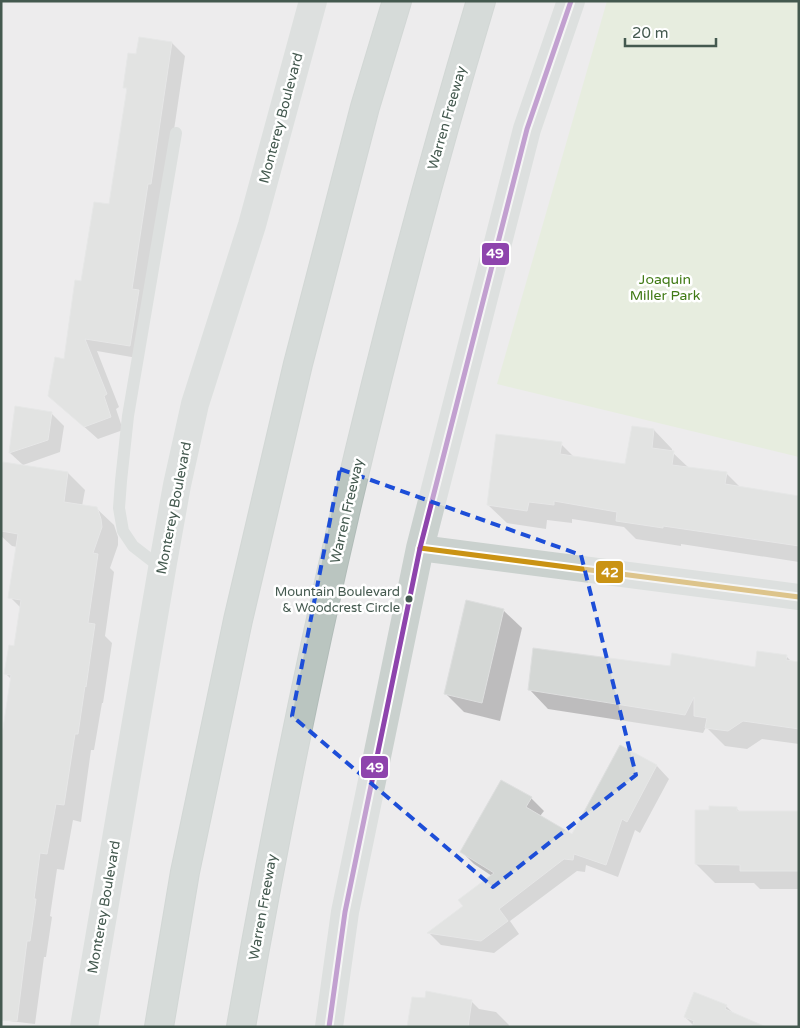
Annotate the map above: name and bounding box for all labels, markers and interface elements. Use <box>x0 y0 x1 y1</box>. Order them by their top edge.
scale bar <box>625 15 716 47</box>
text: 20 m <box>632 24 669 42</box>
street label: Monterey Boulevard <box>255 51 307 185</box>
street label: Warren Freeway <box>424 64 470 172</box>
line badge: 49 <box>481 242 510 266</box>
text: 49 <box>486 245 504 262</box>
park label: Joaquin Miller Park <box>630 271 701 304</box>
street label: Monterey Boulevard <box>153 440 195 576</box>
street label: Warren Freeway <box>327 456 367 565</box>
line badge: 42 <box>595 560 624 584</box>
text: 42 <box>601 564 619 581</box>
place label: Mountain Boulevard & Woodcrest Circle <box>275 584 400 616</box>
marker: Mountain Boulevard & Woodcrest Circle <box>404 594 414 604</box>
line badge: 49 <box>360 755 389 779</box>
text: 49 <box>366 759 384 776</box>
street label: Monterey Boulevard <box>84 839 124 975</box>
street label: Warren Freeway <box>245 852 281 961</box>

